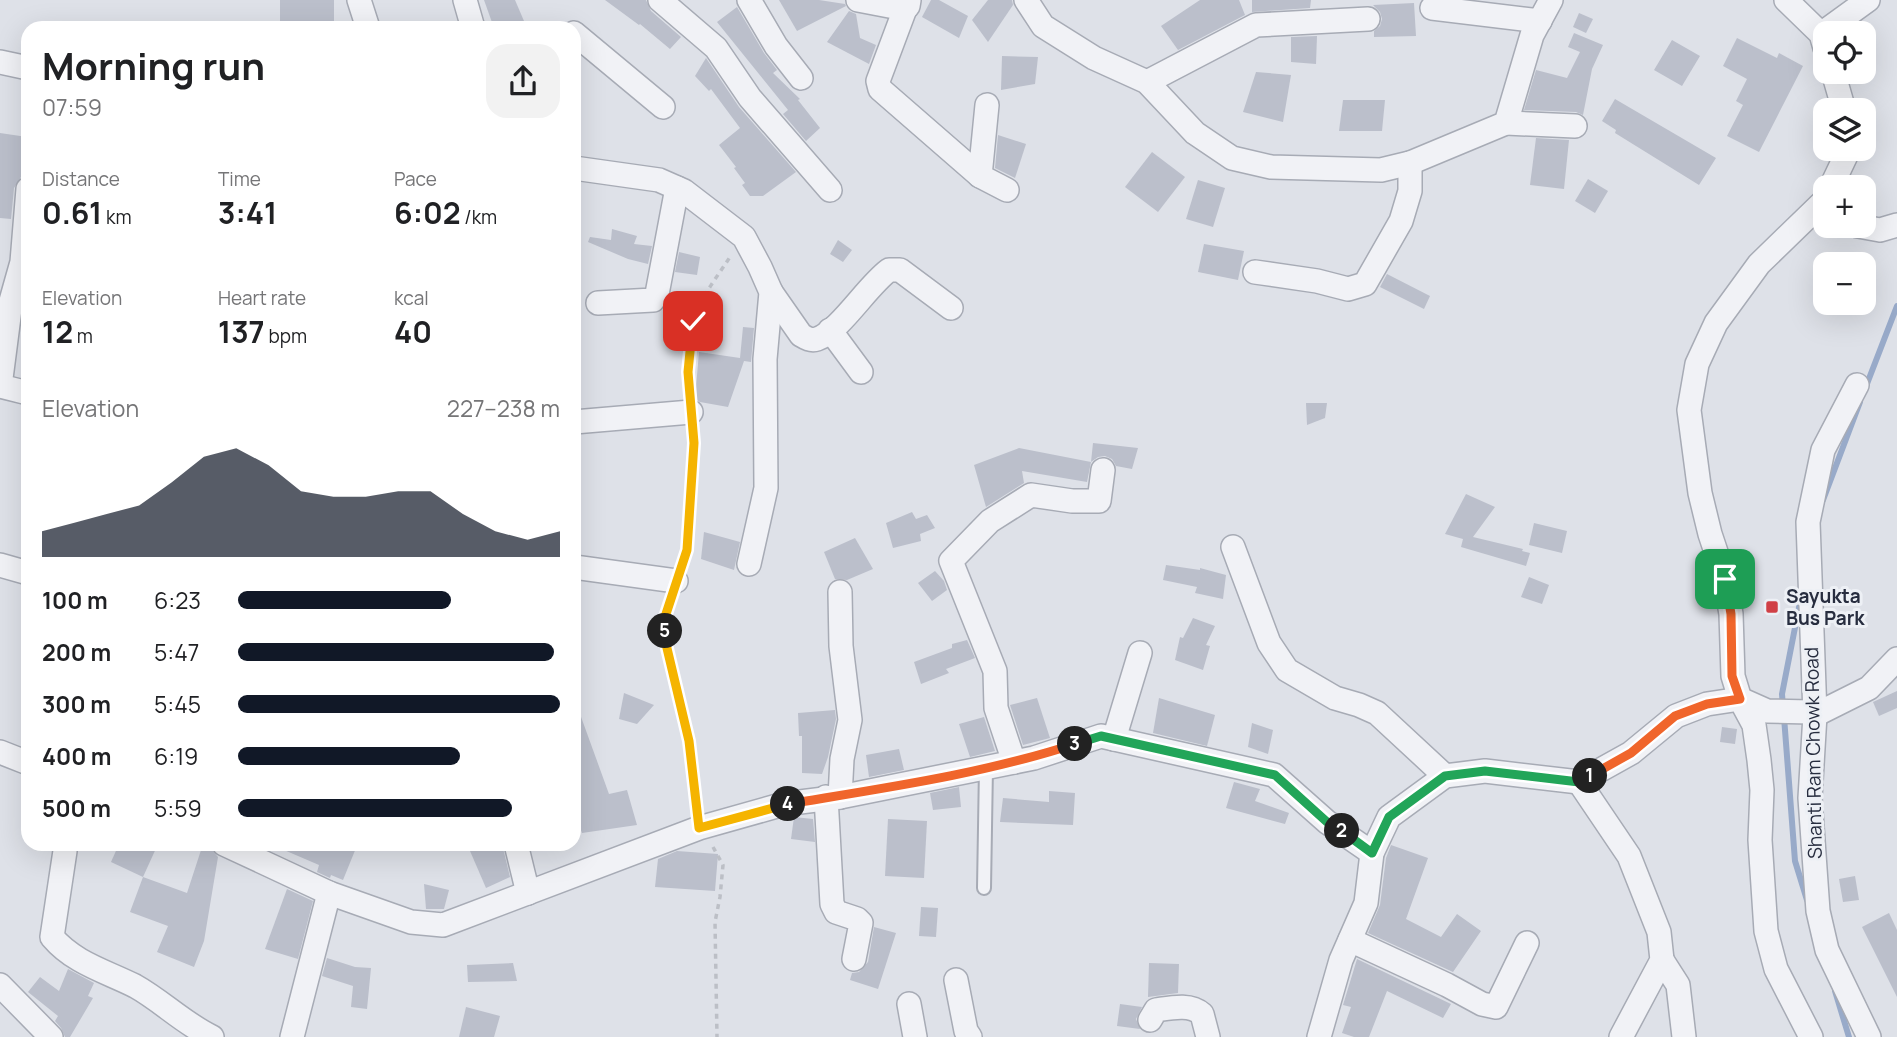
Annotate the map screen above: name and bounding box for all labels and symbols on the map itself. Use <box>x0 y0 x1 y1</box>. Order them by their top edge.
pin <box>663 291 723 351</box>
pin <box>1695 549 1755 609</box>
place label: Sayukta Bus Park <box>1786 583 1865 631</box>
marker: Sayukta Bus Park <box>1764 599 1780 615</box>
pin: 5 <box>648 614 682 648</box>
street label: Shanti Ram Chowk Road <box>1798 647 1828 859</box>
pin: 3 <box>1058 726 1092 762</box>
pin: 1 <box>1572 758 1608 794</box>
pin: 4 <box>770 786 806 822</box>
pin: 2 <box>1324 814 1360 848</box>

